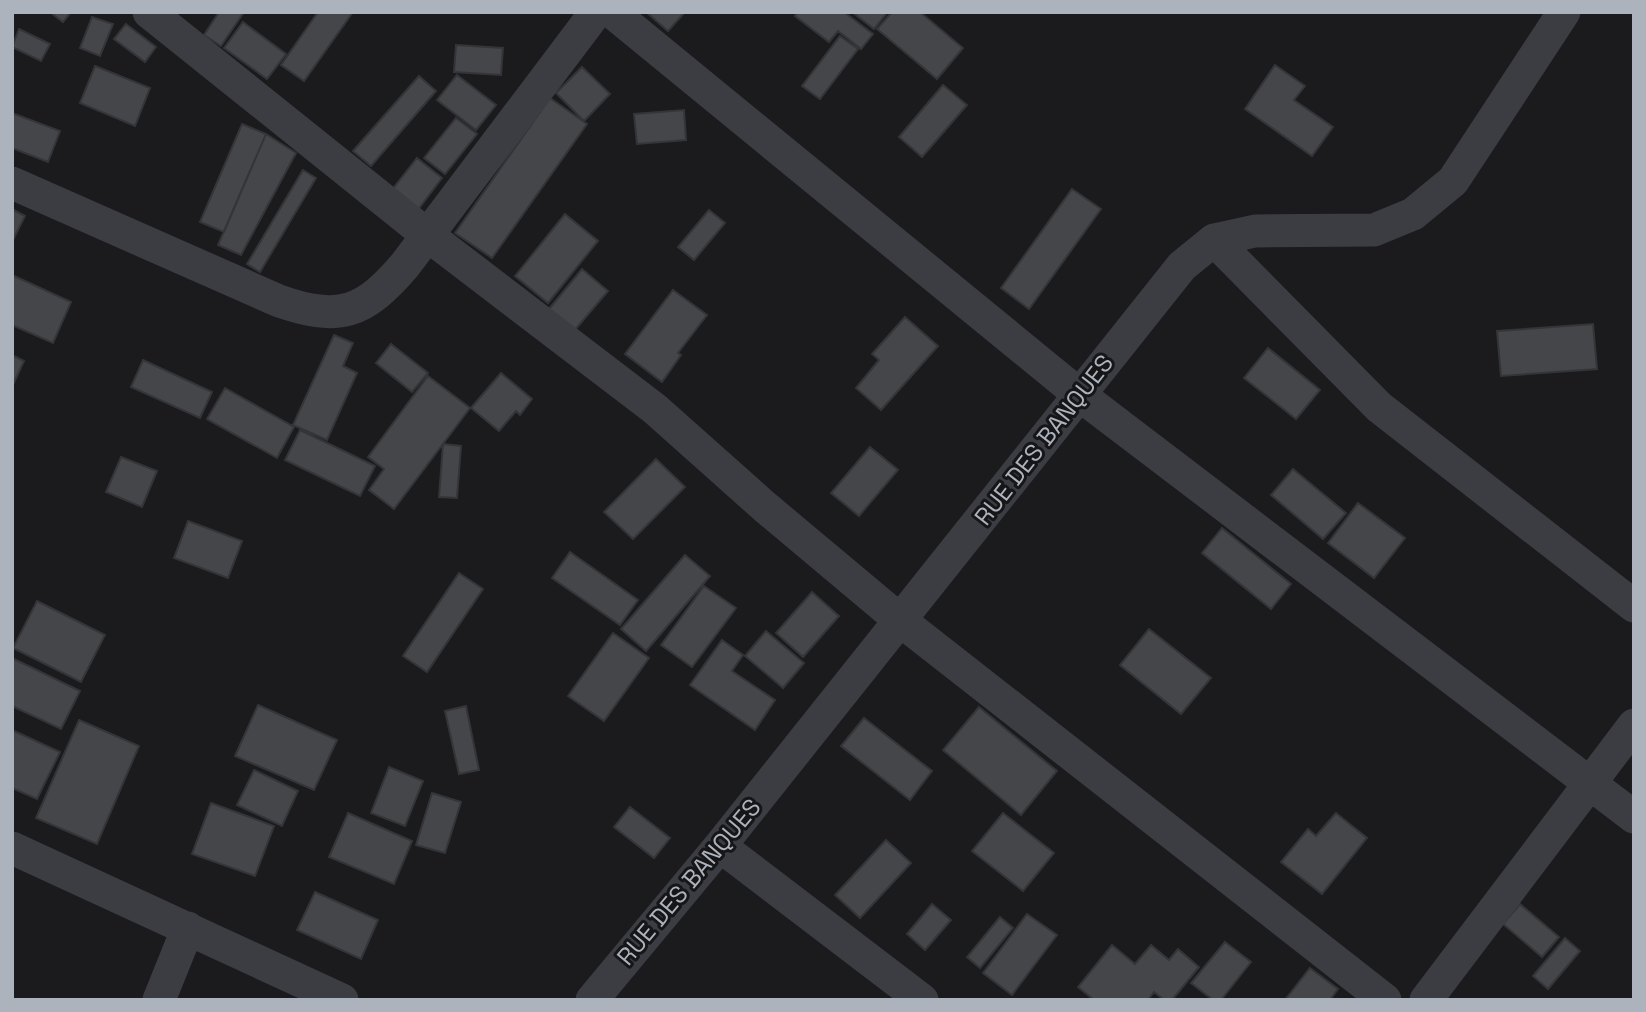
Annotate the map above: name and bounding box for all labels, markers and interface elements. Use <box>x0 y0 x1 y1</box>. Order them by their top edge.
street label: RUE DES BANQUES <box>967 348 1120 531</box>
street label: RUE DES BANQUES <box>610 792 767 971</box>

